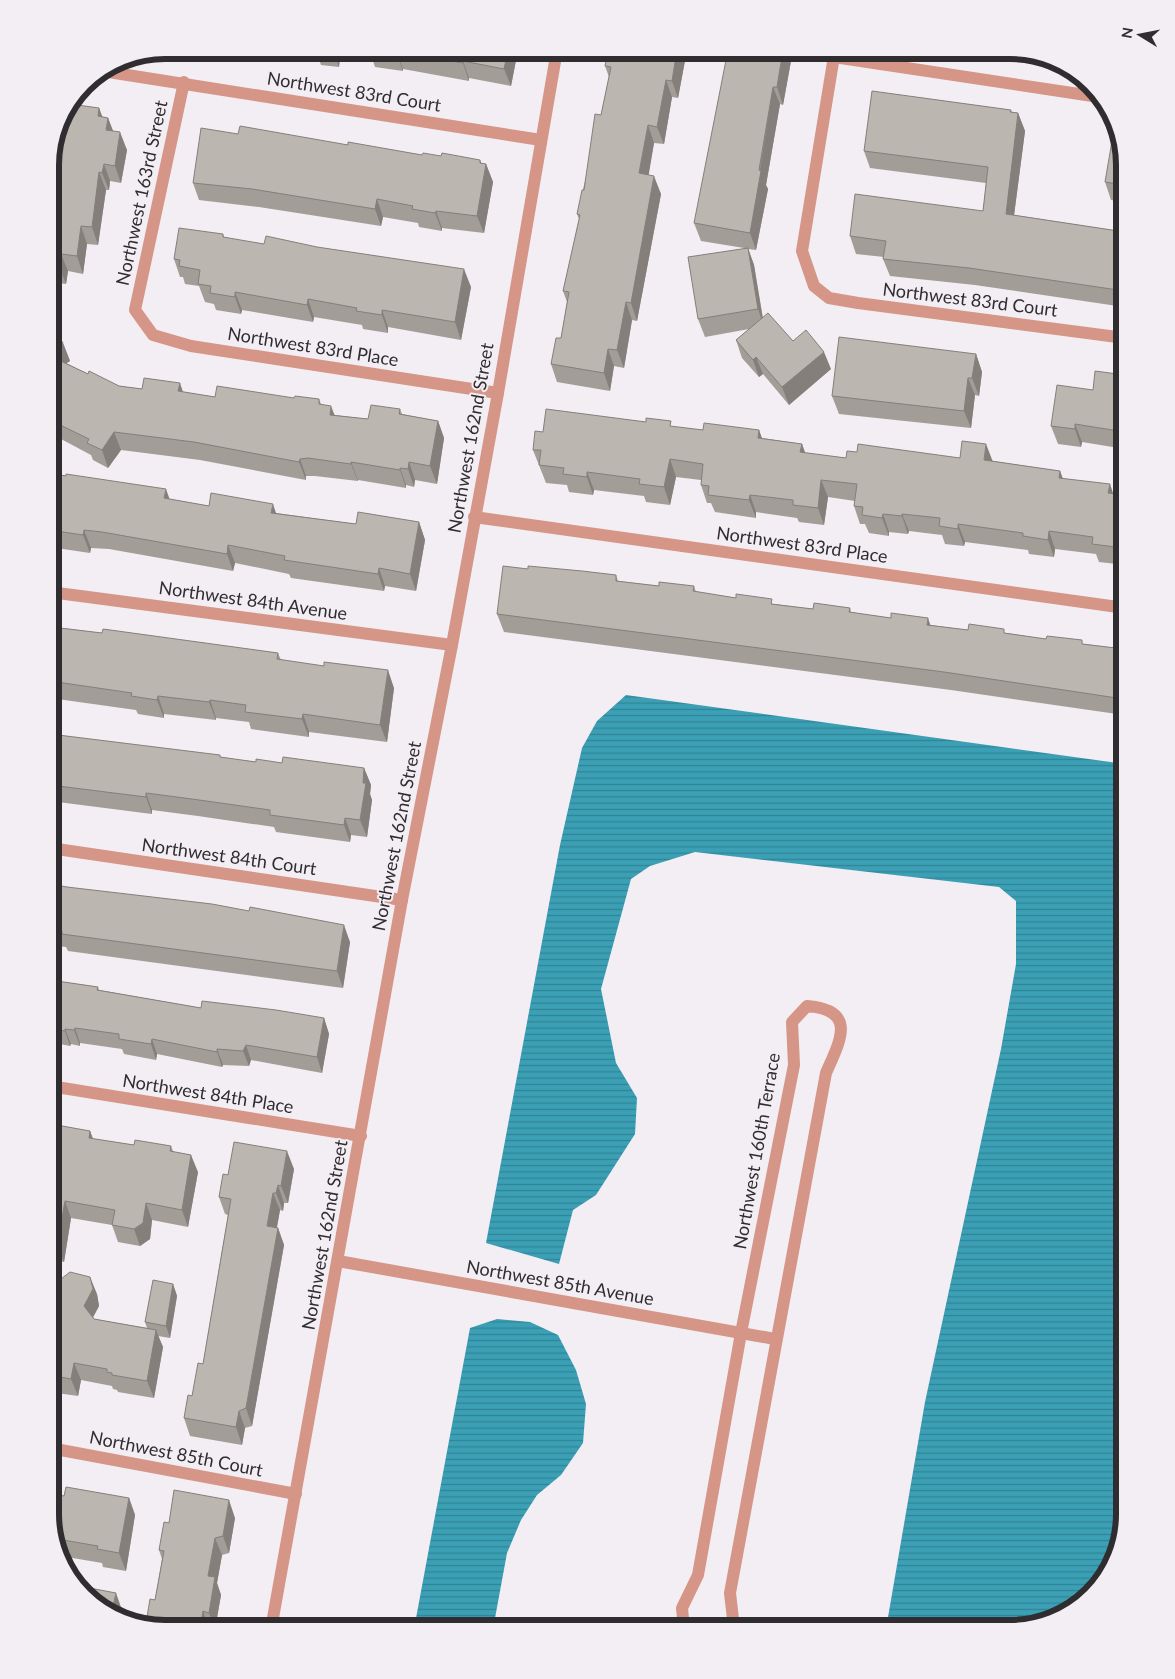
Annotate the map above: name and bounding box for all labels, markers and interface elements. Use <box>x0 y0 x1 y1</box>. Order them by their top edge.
north arrow <box>1115 10 1165 60</box>
text: N <box>1117 26 1136 39</box>
street label: Northwest 83rd Court <box>266 66 443 116</box>
street label: Northwest 163rd Street <box>111 98 172 287</box>
street label: Northwest 83rd Court <box>881 277 1059 321</box>
street label: Northwest 83rd Place <box>226 322 400 370</box>
street label: Northwest 162nd Street <box>442 341 498 535</box>
street label: Northwest 83rd Place <box>715 521 889 567</box>
street label: Northwest 84th Avenue <box>158 576 349 624</box>
street label: Northwest 162nd Street <box>367 739 425 932</box>
street label: Northwest 84th Court <box>140 833 318 879</box>
street label: Northwest 160th Terrace <box>728 1051 784 1251</box>
street label: Northwest 84th Place <box>121 1069 295 1117</box>
street label: Northwest 162nd Street <box>296 1138 352 1332</box>
street label: Northwest 85th Avenue <box>465 1255 656 1309</box>
street label: Northwest 85th Court <box>88 1425 265 1481</box>

